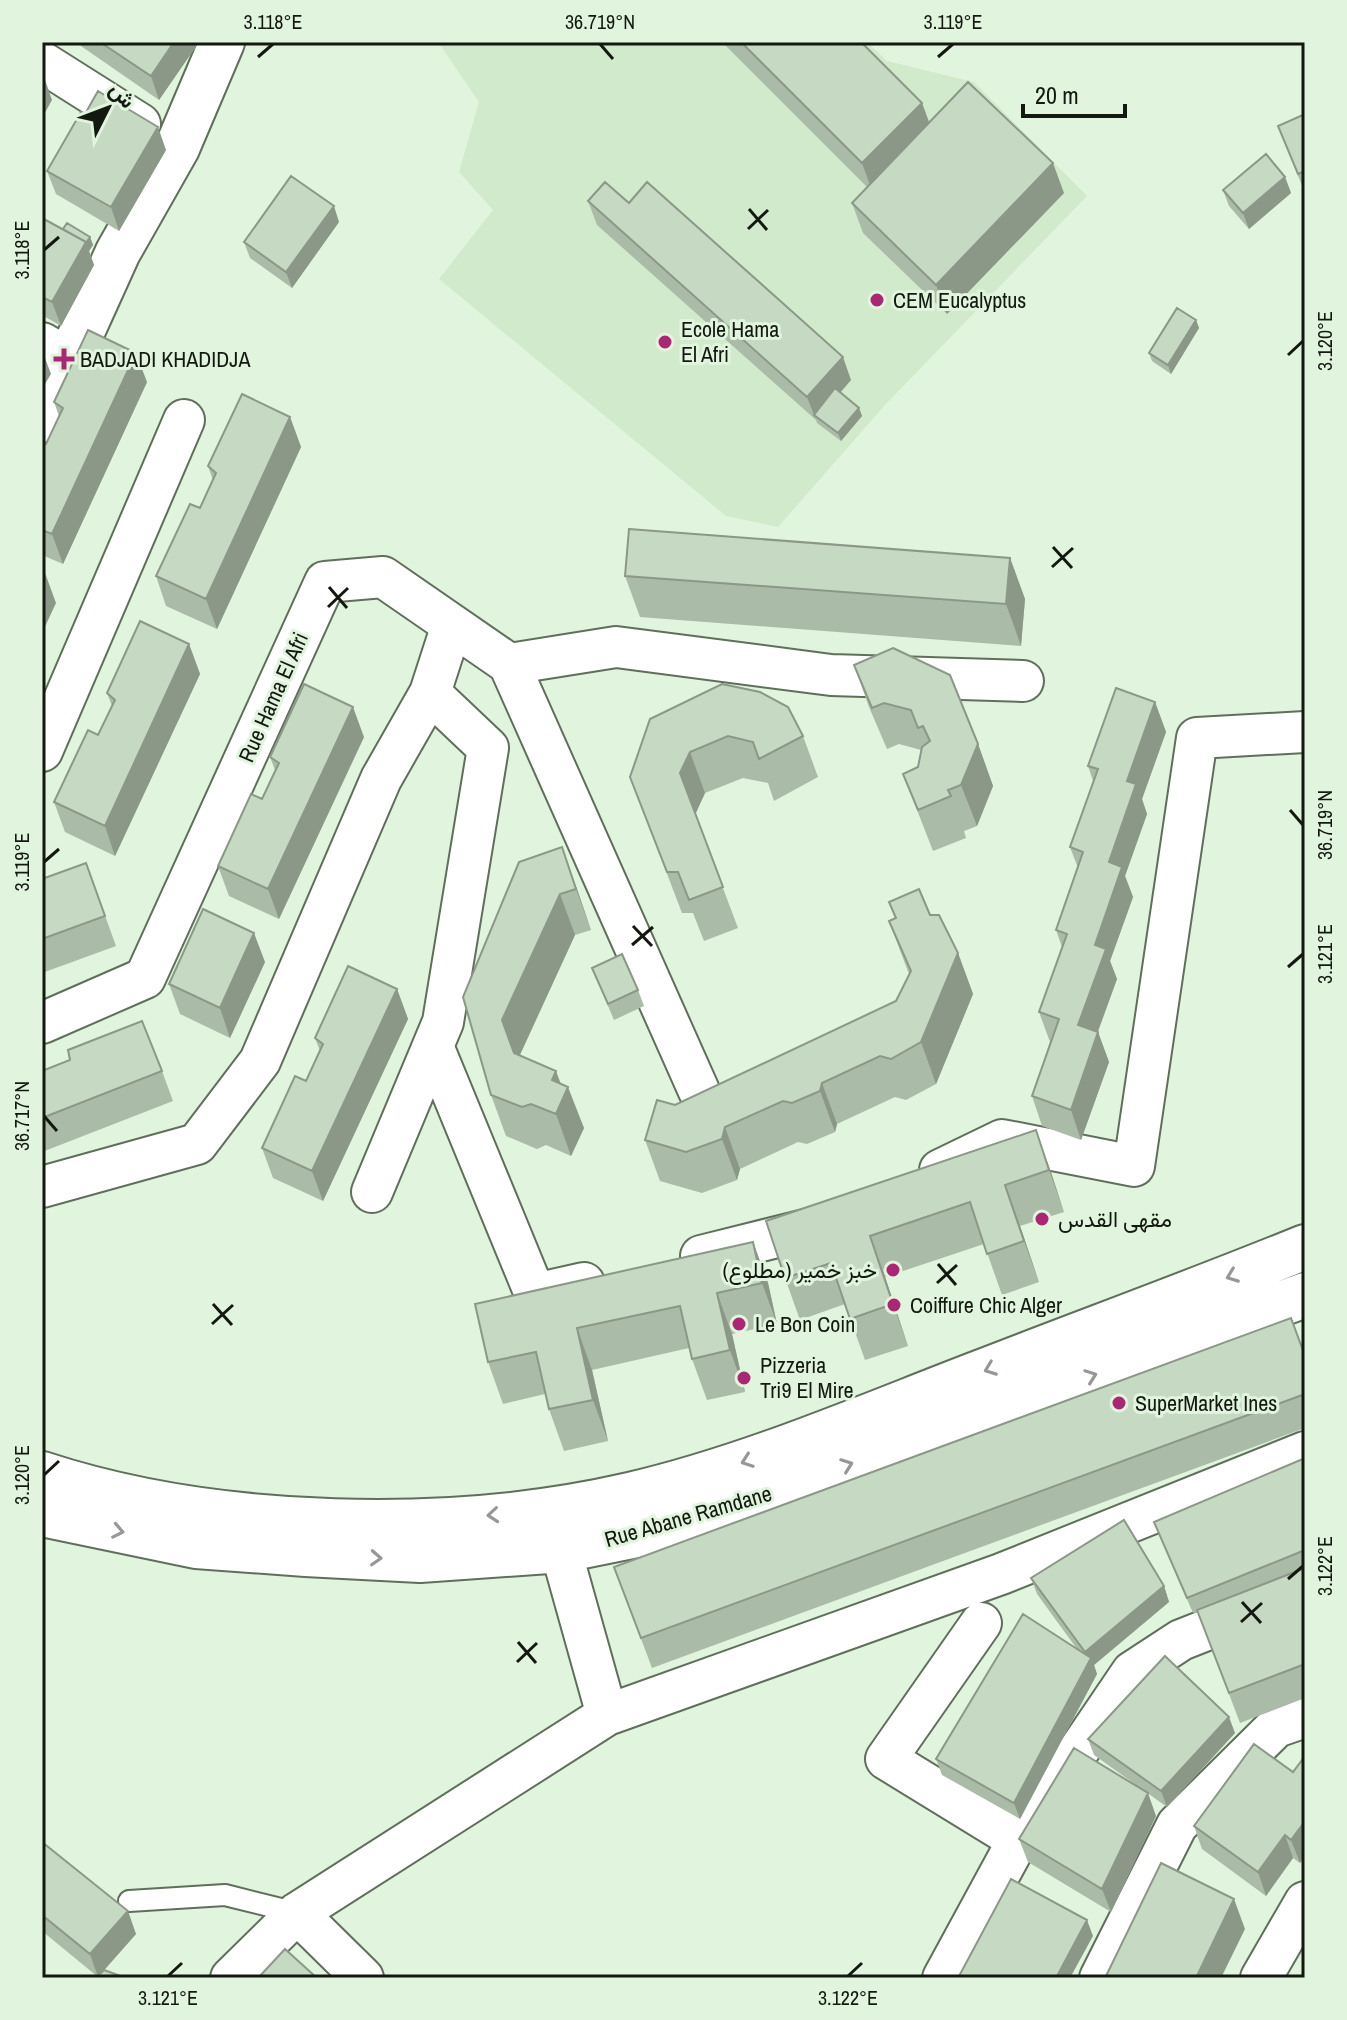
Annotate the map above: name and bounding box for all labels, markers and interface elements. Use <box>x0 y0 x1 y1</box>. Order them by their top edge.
text: 3.118°E <box>244 8 302 35</box>
text: 36.719°N <box>565 8 635 35</box>
text: 3.119°E <box>924 8 982 35</box>
north arrow <box>68 68 148 148</box>
scale bar <box>1023 68 1125 118</box>
text: ش <box>103 75 143 114</box>
text: 20 m <box>1035 79 1079 111</box>
text: 3.118°E <box>8 221 35 279</box>
place label: CEM Eucalyptus <box>893 285 1026 315</box>
marker: CEM Eucalyptus <box>868 291 886 309</box>
text: 3.120°E <box>1311 311 1338 371</box>
place label: Ecole Hama El Afri <box>681 314 779 369</box>
marker: Ecole Hama El Afri <box>656 333 674 351</box>
place label: BADJADI KHADIDJA <box>80 344 251 374</box>
marker: BADJADI KHADIDJA <box>55 350 73 368</box>
street label: Rue Hama El Afri <box>231 627 315 767</box>
text: 36.719°N <box>1311 790 1338 860</box>
text: 3.119°E <box>8 833 35 891</box>
text: 3.121°E <box>1311 924 1338 984</box>
text: 36.717°N <box>8 1081 35 1151</box>
place label: مقهى القدس <box>1058 1204 1172 1234</box>
marker: مقهى القدس <box>1033 1210 1051 1228</box>
place label: خبز خمير (مطلوع) <box>723 1255 877 1285</box>
marker: خبز خمير (مطلوع) <box>884 1261 902 1279</box>
one-way arrow <box>1226 1266 1240 1283</box>
place label: Coiffure Chic Alger <box>910 1290 1062 1320</box>
marker: Coiffure Chic Alger <box>885 1296 903 1314</box>
place label: Le Bon Coin <box>755 1309 855 1339</box>
marker: Le Bon Coin <box>730 1315 748 1333</box>
place label: Pizzeria Tri9 El Mire <box>760 1350 854 1405</box>
one-way arrow <box>984 1359 998 1376</box>
marker: Pizzeria Tri9 El Mire <box>735 1369 753 1387</box>
one-way arrow <box>1083 1369 1097 1386</box>
place label: SuperMarket Ines <box>1135 1388 1277 1418</box>
marker: SuperMarket Ines <box>1110 1394 1128 1412</box>
text: 3.120°E <box>8 1445 35 1505</box>
one-way arrow <box>741 1452 755 1468</box>
one-way arrow <box>839 1459 853 1475</box>
street label: Rue Abane Ramdane <box>601 1478 775 1554</box>
one-way arrow <box>486 1507 499 1524</box>
one-way arrow <box>111 1522 125 1539</box>
text: 3.122°E <box>1311 1536 1338 1596</box>
one-way arrow <box>370 1549 383 1566</box>
text: 3.121°E <box>138 1984 198 2011</box>
text: 3.122°E <box>818 1984 878 2011</box>

